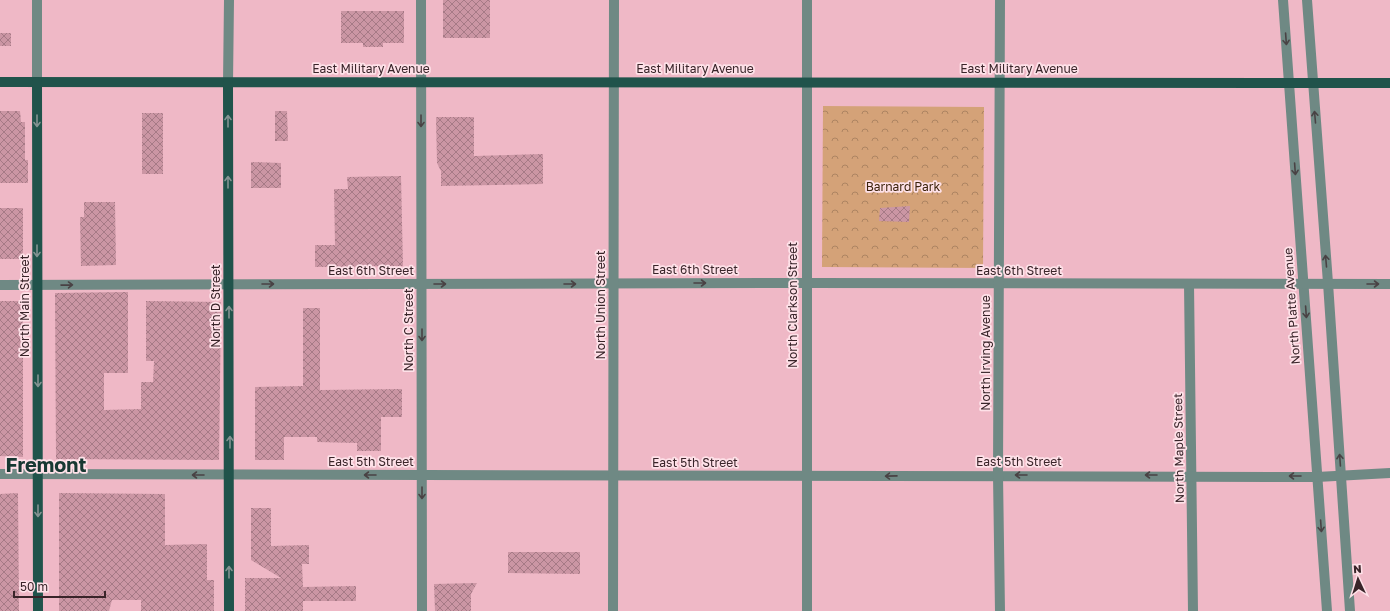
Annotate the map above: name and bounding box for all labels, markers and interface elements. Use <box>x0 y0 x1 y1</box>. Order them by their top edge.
one-way arrow <box>1282 32 1290 45</box>
street label: East Military Avenue <box>312 61 430 76</box>
street label: East Military Avenue <box>636 61 754 76</box>
street label: East Military Avenue <box>960 61 1078 76</box>
one-way arrow <box>1311 111 1319 124</box>
one-way arrow <box>33 114 41 127</box>
one-way arrow <box>417 114 425 127</box>
one-way arrow <box>224 115 232 128</box>
one-way arrow <box>1292 162 1299 175</box>
one-way arrow <box>224 176 232 189</box>
park label: Barnard Park <box>866 179 941 194</box>
street label: North Clarkson Street <box>785 242 800 368</box>
one-way arrow <box>33 244 41 257</box>
street label: North Platte Avenue <box>1280 247 1303 365</box>
street label: North Union Street <box>593 250 608 359</box>
street label: North Main Street <box>17 254 32 357</box>
one-way arrow <box>1323 255 1330 268</box>
street label: East 6th Street <box>652 262 738 277</box>
street label: East 6th Street <box>328 263 414 278</box>
street label: East 6th Street <box>976 263 1062 278</box>
street label: North D Street <box>208 264 223 348</box>
one-way arrow <box>693 279 706 287</box>
one-way arrow <box>261 280 274 288</box>
one-way arrow <box>433 280 446 288</box>
one-way arrow <box>563 280 576 288</box>
one-way arrow <box>1366 280 1379 288</box>
one-way arrow <box>60 281 73 289</box>
street label: North C Street <box>401 288 416 372</box>
street label: North Irving Avenue <box>978 295 993 411</box>
one-way arrow <box>1302 305 1309 318</box>
one-way arrow <box>225 306 233 319</box>
one-way arrow <box>418 328 426 341</box>
one-way arrow <box>34 374 42 387</box>
street label: North Maple Street <box>1170 393 1187 503</box>
one-way arrow <box>226 436 234 449</box>
district label: Fremont <box>6 452 86 476</box>
street label: East 5th Street <box>328 454 414 469</box>
street label: East 5th Street <box>976 454 1062 469</box>
one-way arrow <box>1337 454 1344 467</box>
street label: East 5th Street <box>652 455 738 470</box>
one-way arrow <box>192 471 205 479</box>
one-way arrow <box>364 471 377 479</box>
one-way arrow <box>1015 471 1028 479</box>
one-way arrow <box>1145 471 1158 479</box>
one-way arrow <box>885 472 898 480</box>
one-way arrow <box>1289 473 1302 480</box>
one-way arrow <box>418 486 426 499</box>
one-way arrow <box>34 504 42 517</box>
one-way arrow <box>1317 519 1324 532</box>
north arrow <box>1338 559 1378 599</box>
text: N <box>1353 562 1362 575</box>
one-way arrow <box>225 566 232 579</box>
scale bar <box>14 573 105 599</box>
text: 50 m <box>20 579 48 594</box>

